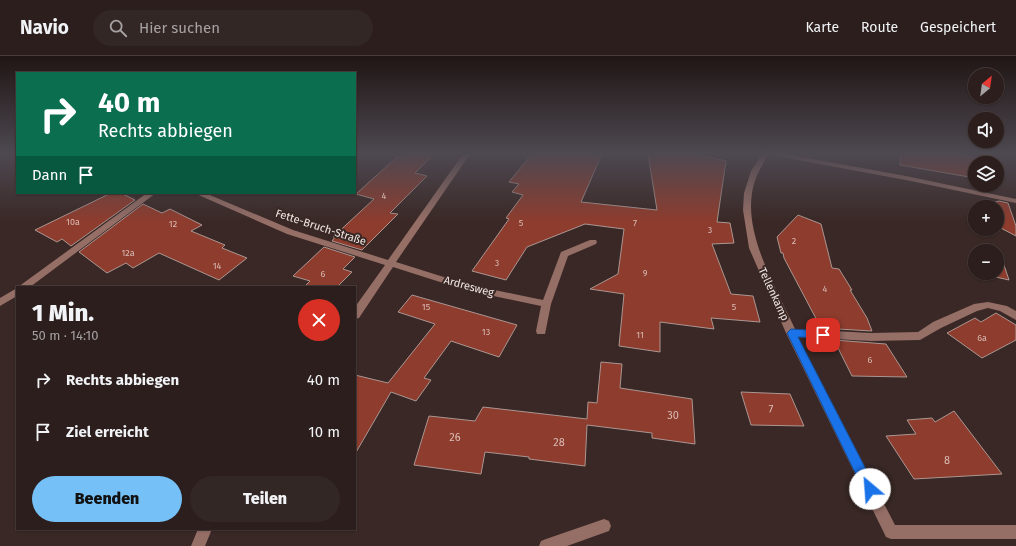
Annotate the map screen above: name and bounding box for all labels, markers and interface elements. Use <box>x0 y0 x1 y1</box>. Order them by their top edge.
search box <box>93 10 373 46</box>
text: Navio <box>20 16 69 39</box>
icon: search <box>107 17 129 39</box>
text: Hier suchen <box>139 19 220 37</box>
text: Karte <box>805 19 839 36</box>
text: Route <box>861 19 898 36</box>
text: Gespeichert <box>920 19 996 36</box>
north arrow <box>968 68 1004 104</box>
map controls <box>968 68 1004 280</box>
text: 40 m <box>98 86 161 119</box>
icon: right <box>32 88 84 140</box>
button: sound <box>968 112 1004 148</box>
text: Rechts abbiegen <box>98 120 233 142</box>
button: layers <box>968 156 1004 192</box>
icon: arrive <box>75 164 97 186</box>
text: Dann <box>32 166 67 184</box>
house number: 4 <box>382 191 387 201</box>
button: + <box>968 200 1004 236</box>
street label: Fette-Bruch-Straße <box>274 207 368 248</box>
house number: 10a <box>66 217 80 227</box>
house number: 5 <box>519 218 524 228</box>
house number: 7 <box>633 218 637 228</box>
house number: 12 <box>169 219 177 229</box>
house number: 3 <box>708 225 712 235</box>
house number: 2 <box>792 236 796 246</box>
button: − <box>968 244 1004 280</box>
house number: 12a <box>121 248 135 258</box>
house number: 3 <box>495 258 499 268</box>
house number: 14 <box>213 261 222 271</box>
street label: Tellenkamp <box>756 265 792 323</box>
house number: 9 <box>643 268 648 278</box>
house number: 6 <box>321 269 326 279</box>
street label: Ardresweg <box>442 274 496 299</box>
house number: 4 <box>823 284 828 294</box>
text: 1 Min. <box>32 299 94 327</box>
button: close <box>298 299 340 341</box>
house number: 15 <box>422 302 431 312</box>
house number: 5 <box>732 302 737 312</box>
pin <box>806 318 840 352</box>
icon: arrive <box>812 324 834 346</box>
house number: 13 <box>482 327 490 337</box>
text: 50 m · 14:10 <box>32 328 98 343</box>
house number: 11 <box>636 330 644 340</box>
house number: 6a <box>977 333 987 343</box>
house number: 6 <box>868 355 873 365</box>
icon: right <box>32 369 54 391</box>
text: Rechts abbiegen <box>66 371 179 389</box>
text: 40 m <box>307 371 340 389</box>
house number: 7 <box>769 403 774 416</box>
house number: 30 <box>667 409 679 422</box>
icon: arrive <box>32 421 54 443</box>
text: Ziel erreicht <box>66 423 149 441</box>
text: 10 m <box>308 423 340 441</box>
house number: 26 <box>449 431 461 444</box>
house number: 28 <box>553 436 565 449</box>
house number: 8 <box>944 454 950 467</box>
position arrow <box>849 468 891 510</box>
button: Beenden <box>32 476 182 522</box>
button: Teilen <box>190 476 340 522</box>

